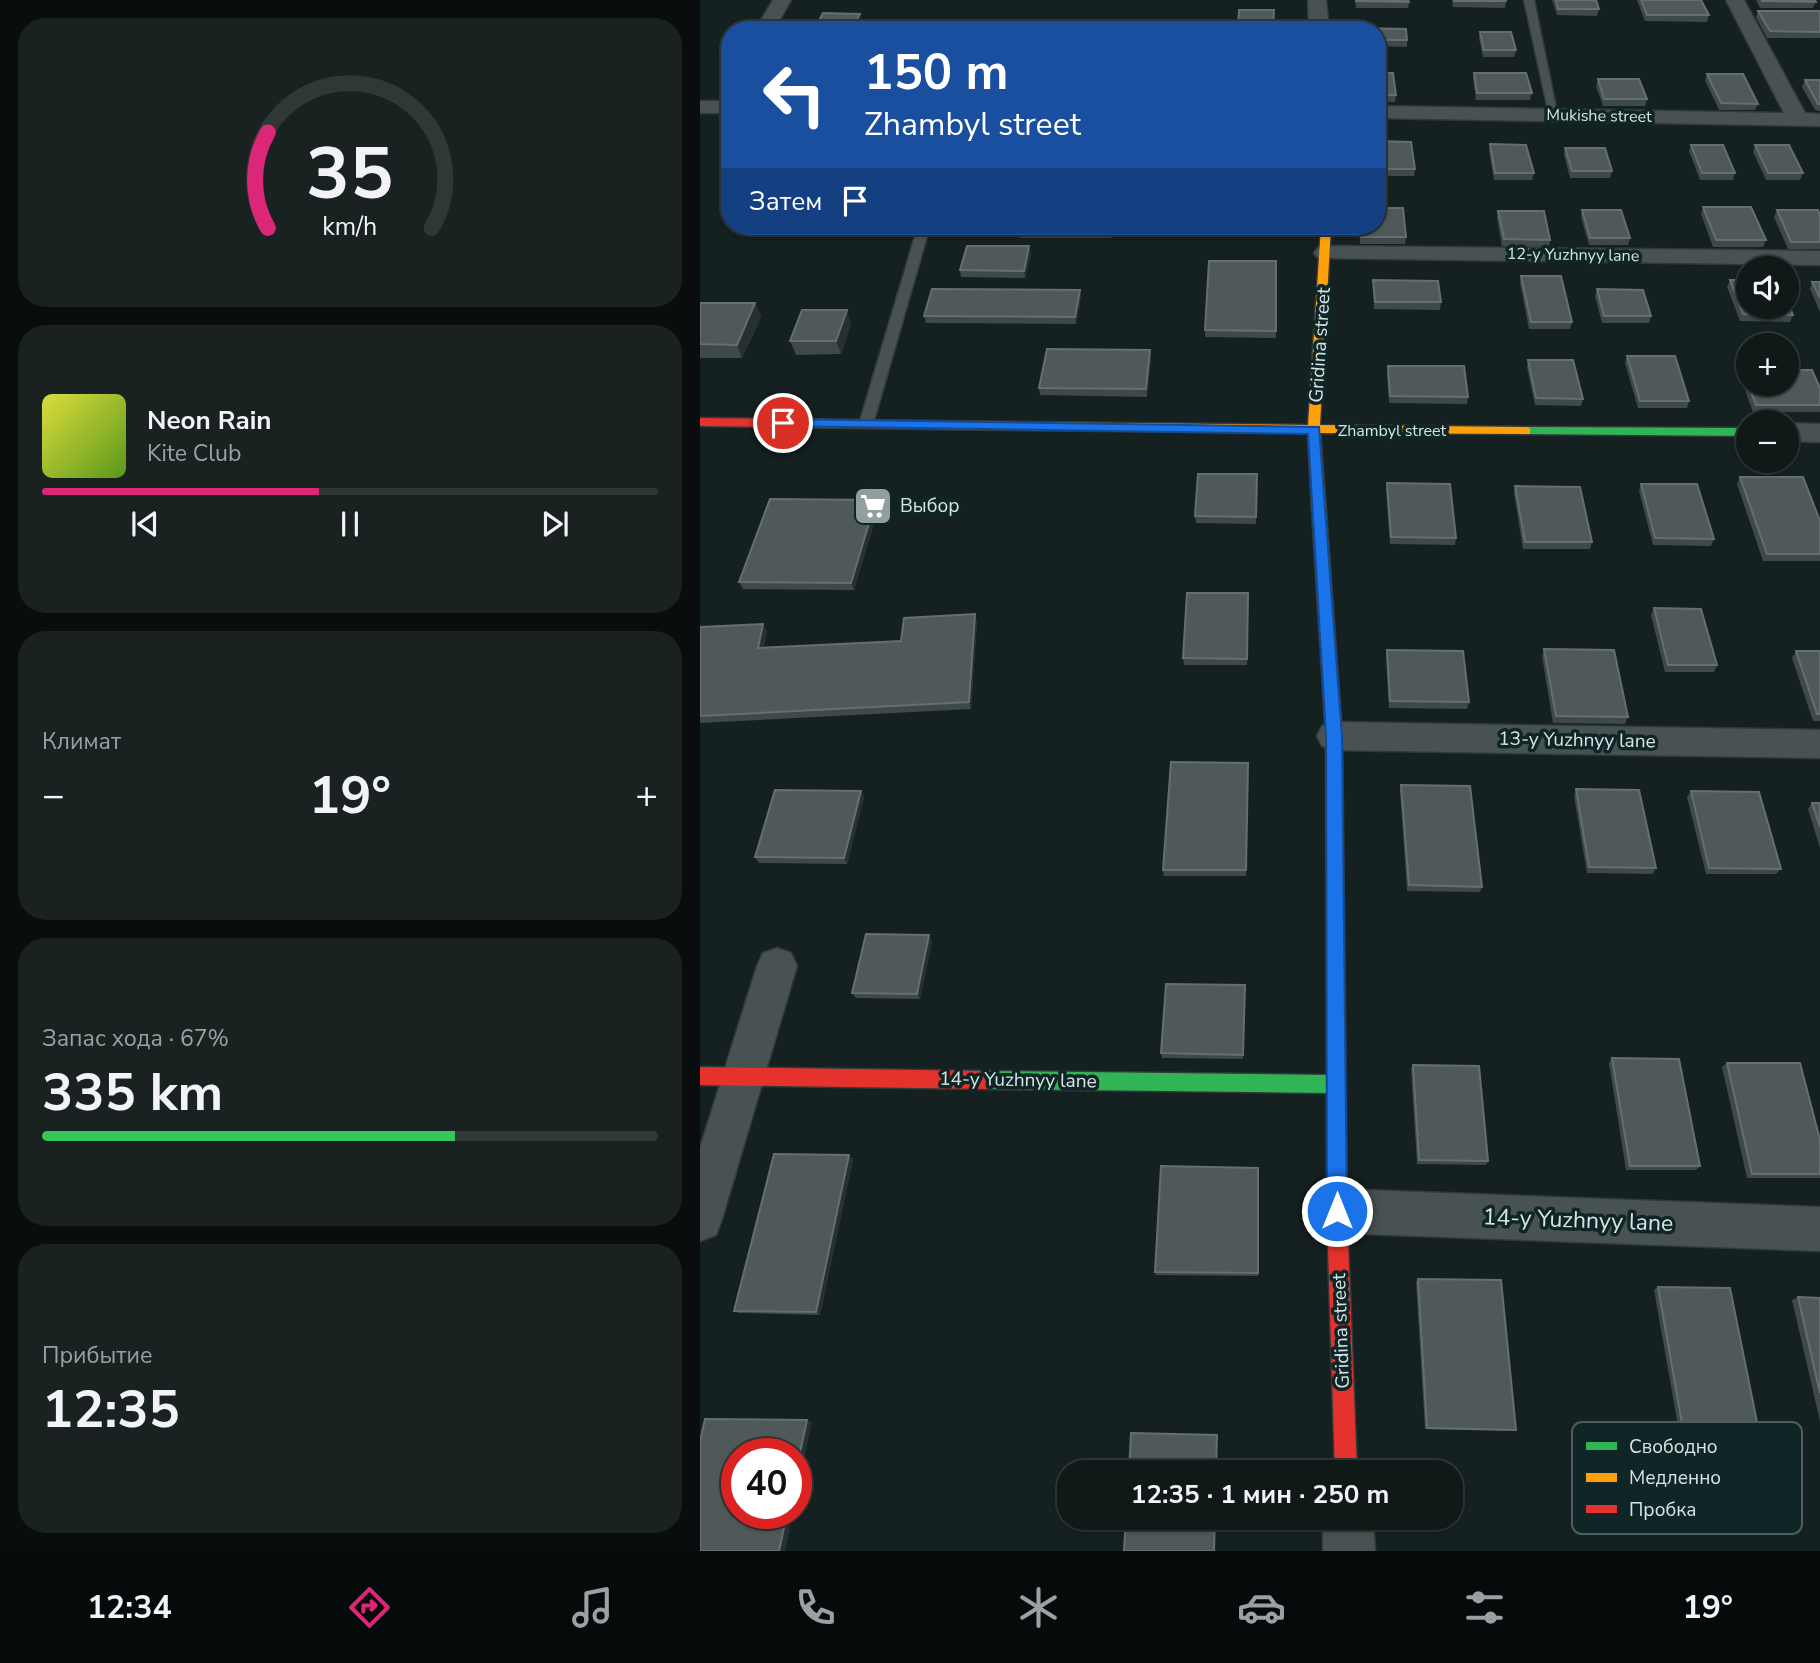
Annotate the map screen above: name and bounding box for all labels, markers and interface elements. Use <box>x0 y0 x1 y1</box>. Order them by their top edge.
text: 150 m <box>864 39 1008 106</box>
icon: left <box>749 49 840 140</box>
text: Zhambyl street <box>864 103 1081 146</box>
street label: Mukishe street <box>1546 104 1652 128</box>
text: 35 <box>306 125 394 225</box>
icon: arrive <box>836 182 874 220</box>
text: Затем <box>749 184 822 219</box>
text: km/h <box>322 210 378 244</box>
street label: 12-y Yuzhnyy lane <box>1507 243 1639 267</box>
map controls <box>1736 256 1799 473</box>
button: sound <box>1736 256 1799 319</box>
street label: Gridina street <box>1303 286 1337 404</box>
button: + <box>1736 333 1799 396</box>
pin <box>753 393 813 453</box>
text: Neon Rain <box>147 403 272 438</box>
icon: arrive <box>764 404 802 442</box>
button: − <box>1736 410 1799 473</box>
street label: Zhambyl street <box>1338 420 1447 442</box>
text: Kite Club <box>147 438 241 469</box>
supermarket icon: Выбор <box>852 485 894 527</box>
place label: Выбор <box>900 493 960 519</box>
icon: previous <box>126 505 164 543</box>
icon: pause <box>331 505 369 543</box>
icon: next <box>536 505 574 543</box>
text: Климат <box>42 726 121 757</box>
street label: 13-y Yuzhnyy lane <box>1498 726 1656 754</box>
text: 19° <box>309 760 391 831</box>
text: − <box>42 770 65 821</box>
text: + <box>635 770 658 821</box>
text: Запас хода · 67% <box>42 1023 229 1054</box>
text: 335 km <box>42 1057 223 1128</box>
street label: 14-y Yuzhnyy lane <box>939 1066 1097 1094</box>
position arrow <box>1300 1174 1374 1248</box>
street label: 14-y Yuzhnyy lane <box>1482 1201 1674 1239</box>
street label: Gridina street <box>1326 1272 1356 1389</box>
text: Прибытие <box>42 1340 152 1371</box>
text: 12:35 <box>42 1374 180 1445</box>
legend <box>1572 1422 1802 1534</box>
text: Свободно <box>1629 1434 1718 1460</box>
speed limit sign: 40 <box>721 1438 812 1529</box>
text: Медленно <box>1629 1465 1721 1491</box>
text: 12:35 · 1 мин · 250 m <box>1131 1477 1389 1512</box>
text: Пробка <box>1629 1497 1696 1523</box>
icon: directions <box>345 1583 394 1632</box>
icon: music <box>568 1583 617 1632</box>
icon: phone <box>791 1583 840 1632</box>
icon: climate <box>1014 1583 1063 1632</box>
icon: car <box>1237 1583 1286 1632</box>
icon: filters <box>1460 1583 1509 1632</box>
text: 12:34 <box>87 1586 172 1629</box>
text: 19° <box>1682 1586 1733 1629</box>

